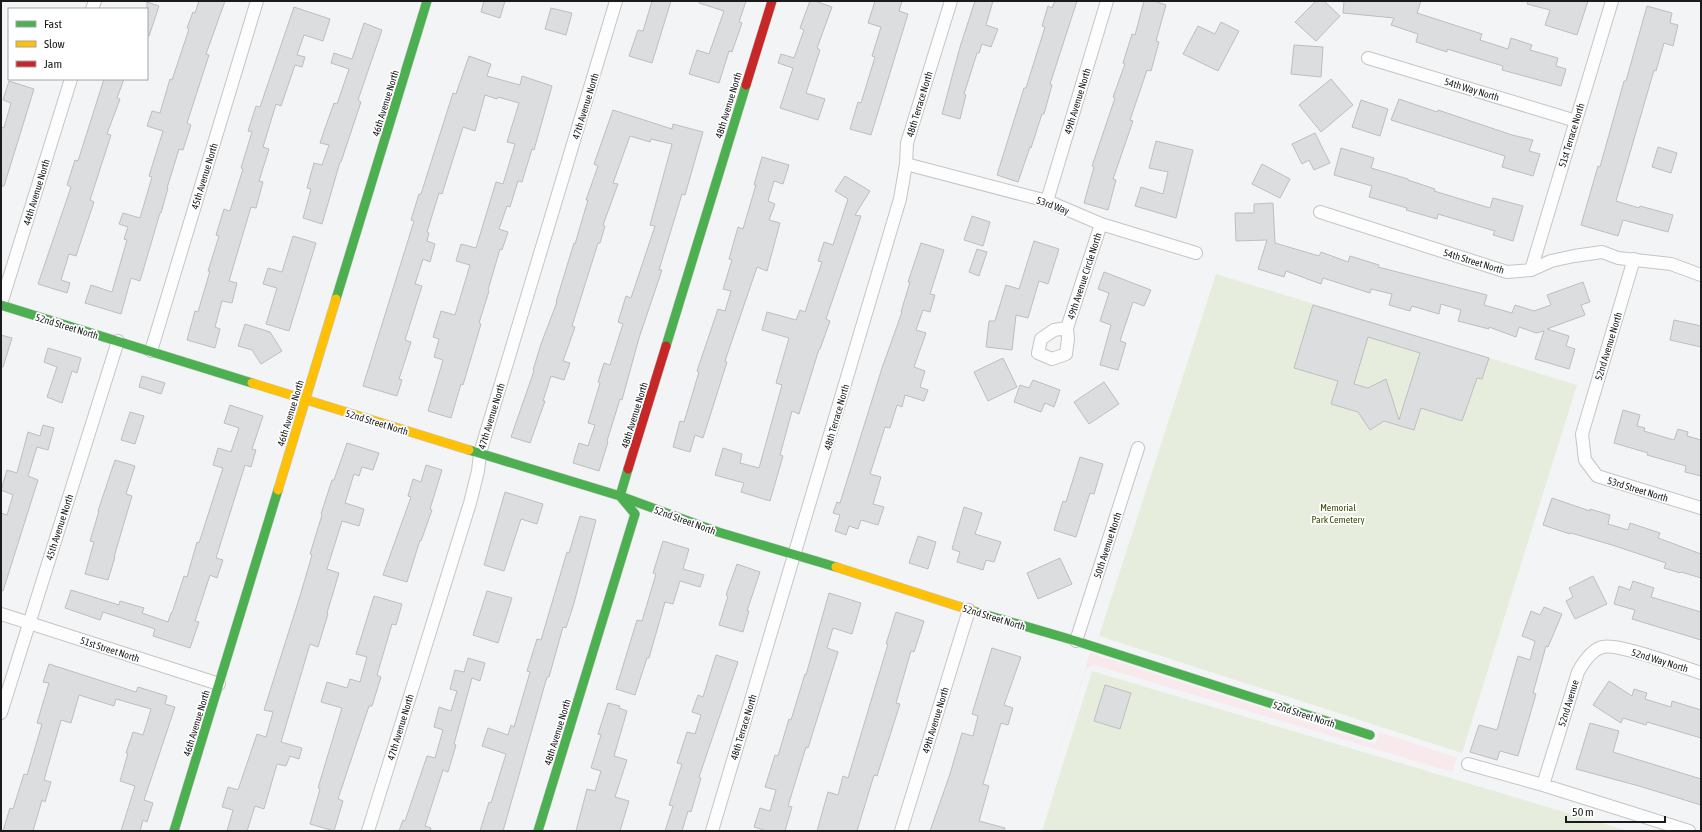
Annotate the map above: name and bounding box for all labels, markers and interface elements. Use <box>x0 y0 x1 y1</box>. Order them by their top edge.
legend <box>8 8 148 80</box>
text: Fast <box>44 17 62 31</box>
text: Slow <box>44 37 65 51</box>
text: Jam <box>44 57 62 71</box>
street label: 49th Avenue North <box>1062 67 1093 136</box>
street label: 46th Avenue North <box>370 69 401 138</box>
street label: 48th Terrace North <box>904 70 935 138</box>
street label: 48th Avenue North <box>713 71 744 140</box>
street label: 47th Avenue North <box>570 72 601 141</box>
street label: 54th Way North <box>1443 76 1501 103</box>
street label: 51st Terrace North <box>1556 102 1587 169</box>
street label: 45th Avenue North <box>189 142 220 211</box>
street label: 44th Avenue North <box>21 158 52 227</box>
street label: 53rd Way <box>1035 194 1071 216</box>
street label: 49th Avenue Circle North <box>1065 231 1104 321</box>
street label: 54th Street North <box>1442 247 1506 276</box>
street label: 52nd Avenue North <box>1593 311 1624 382</box>
street label: 52nd Street North <box>34 312 100 341</box>
street label: 46th Avenue North <box>275 379 306 448</box>
street label: 48th Avenue North <box>619 381 650 450</box>
street label: 47th Avenue North <box>476 382 507 451</box>
street label: 48th Terrace North <box>822 383 851 451</box>
street label: 52nd Street North <box>344 408 410 437</box>
street label: 53rd Street North <box>1606 475 1670 504</box>
street label: 45th Avenue North <box>44 493 75 562</box>
park label: Memorial Park Cemetery <box>1311 502 1365 525</box>
street label: 52nd Street North <box>652 504 717 537</box>
street label: 50th Avenue North <box>1092 511 1123 580</box>
street label: 52nd Street North <box>961 603 1027 632</box>
street label: 51st Street North <box>79 635 141 664</box>
street label: 52nd Way North <box>1630 647 1690 674</box>
street label: 52nd Avenue <box>1556 678 1581 728</box>
street label: 49th Avenue North <box>920 686 951 755</box>
street label: 46th Avenue North <box>181 689 212 758</box>
street label: 47th Avenue North <box>385 693 416 762</box>
street label: 48th Terrace North <box>728 693 759 761</box>
street label: 48th Avenue North <box>542 698 573 767</box>
street label: 52nd Street North <box>1271 699 1337 730</box>
scale bar <box>1566 798 1665 824</box>
text: 50 m <box>1572 805 1594 819</box>

